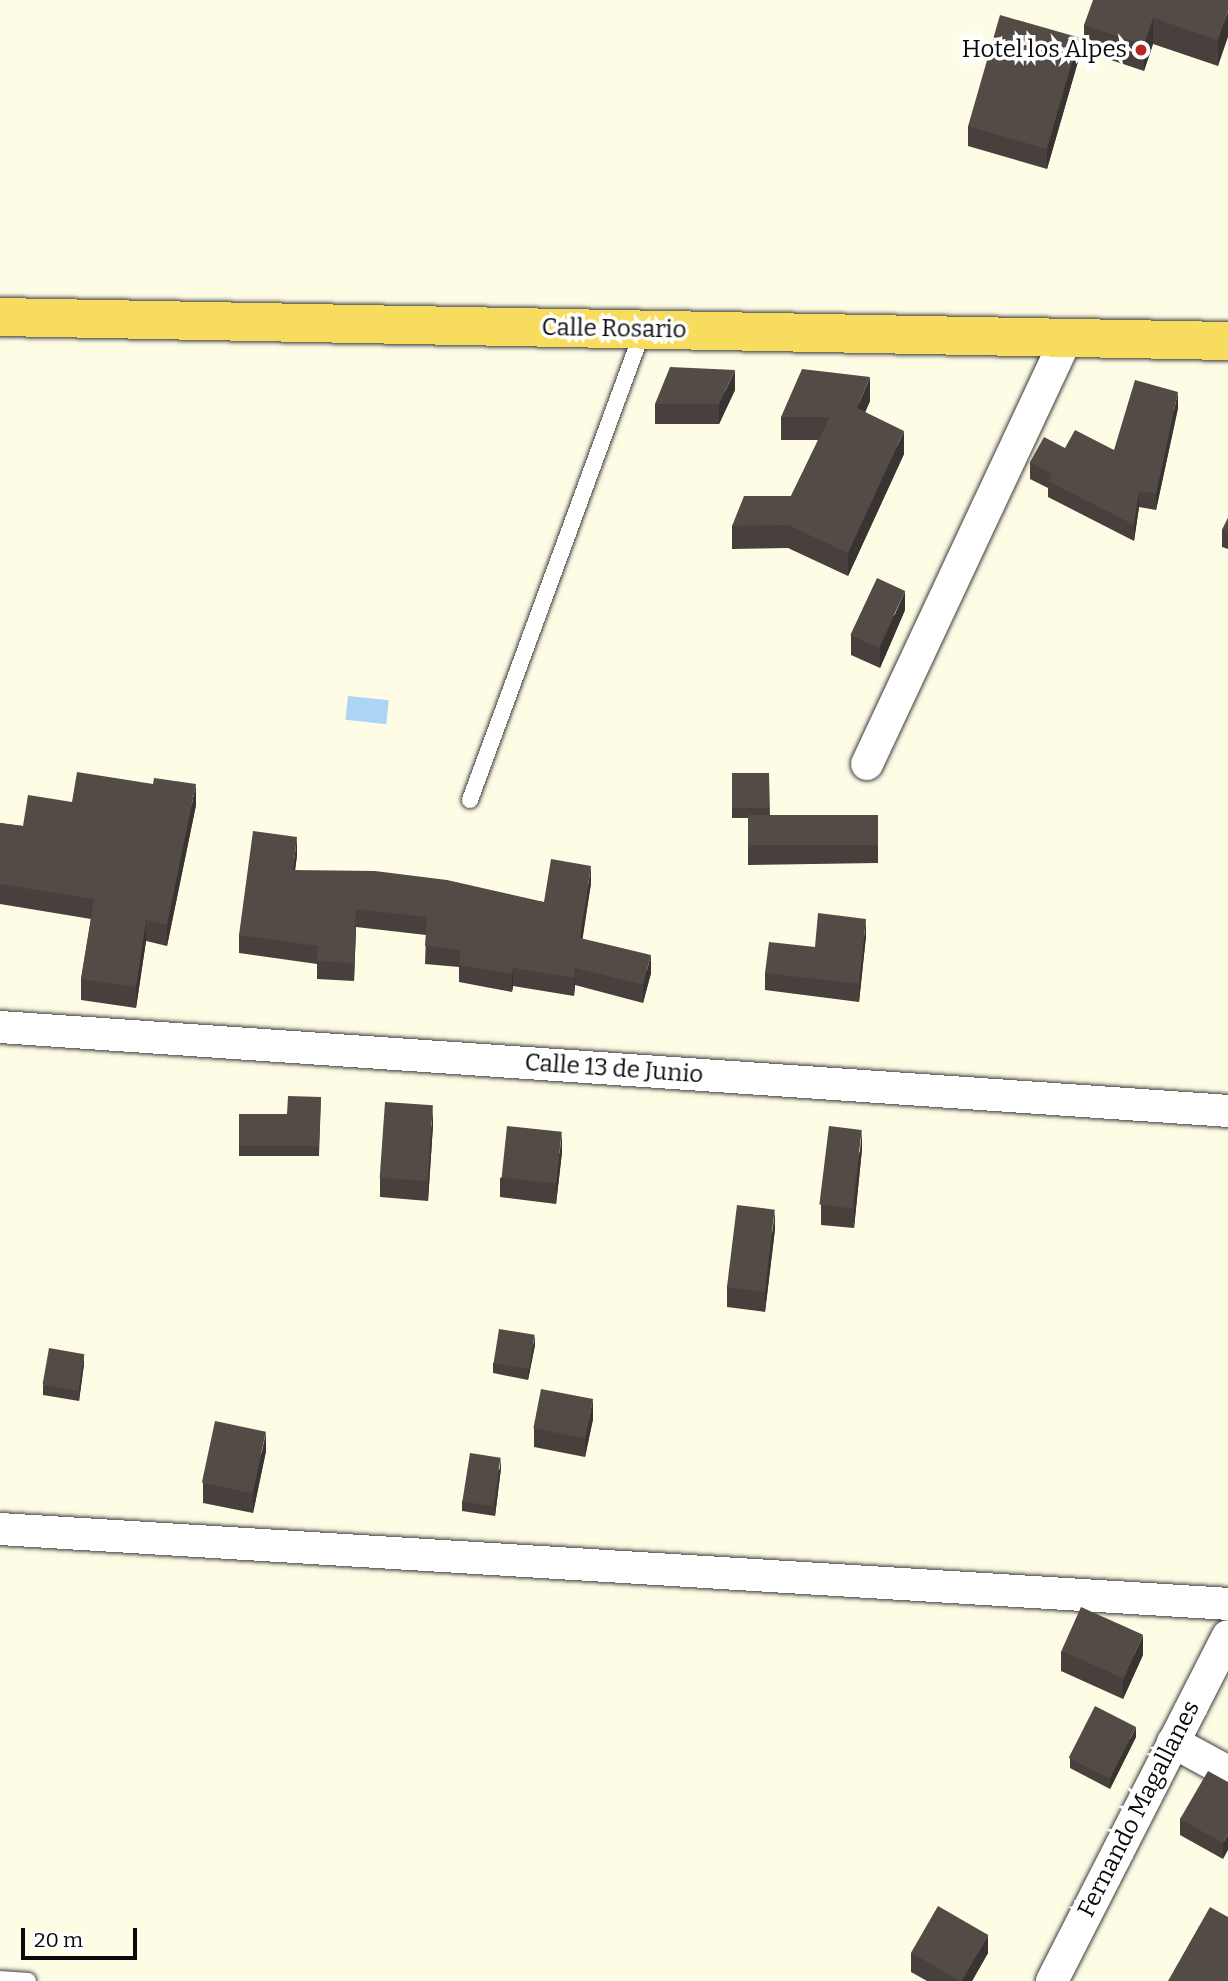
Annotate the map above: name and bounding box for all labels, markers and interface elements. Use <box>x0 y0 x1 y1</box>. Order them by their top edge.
place label: Hotel los Alpes <box>962 36 1127 64</box>
marker: Hotel los Alpes <box>1133 42 1149 58</box>
street label: Calle Rosario <box>541 313 687 345</box>
street label: Calle 13 de Junio <box>524 1048 704 1090</box>
street label: Fernando Magallanes <box>1072 1696 1206 1922</box>
scale bar <box>24 1914 140 1958</box>
text: 20 m <box>34 1927 83 1953</box>

